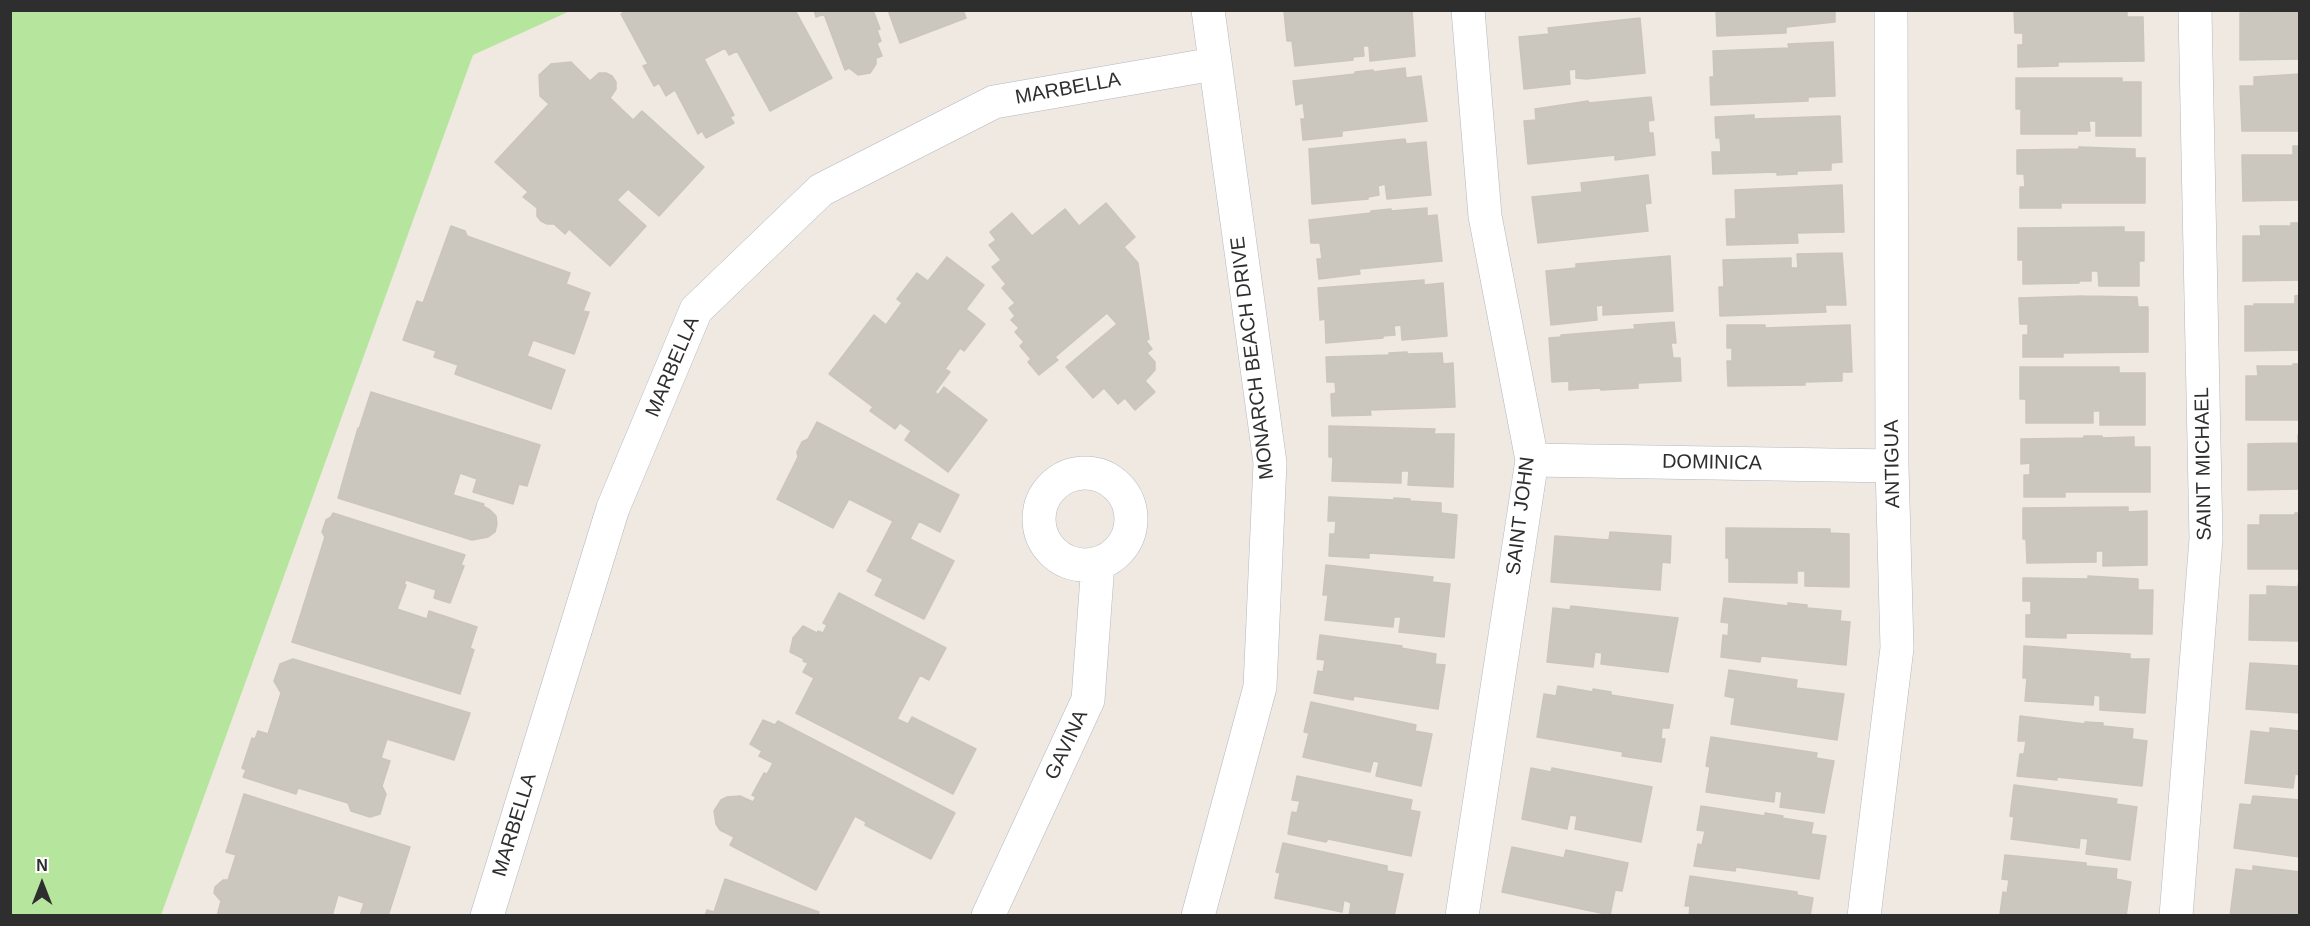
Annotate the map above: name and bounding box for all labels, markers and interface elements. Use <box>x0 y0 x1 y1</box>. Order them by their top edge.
street label: MARBELLA <box>1013 68 1123 110</box>
street label: MONARCH BEACH DRIVE <box>1226 235 1280 481</box>
street label: MARBELLA <box>641 313 705 421</box>
street label: SAINT MICHAEL <box>2191 387 2217 541</box>
street label: ANTIGUA <box>1880 419 1906 509</box>
street label: DOMINICA <box>1662 450 1762 476</box>
street label: SAINT JOHN <box>1502 456 1540 576</box>
street label: GAVINA <box>1040 706 1094 784</box>
street label: MARBELLA <box>488 770 542 880</box>
north arrow <box>12 854 72 914</box>
text: N <box>36 857 48 874</box>

